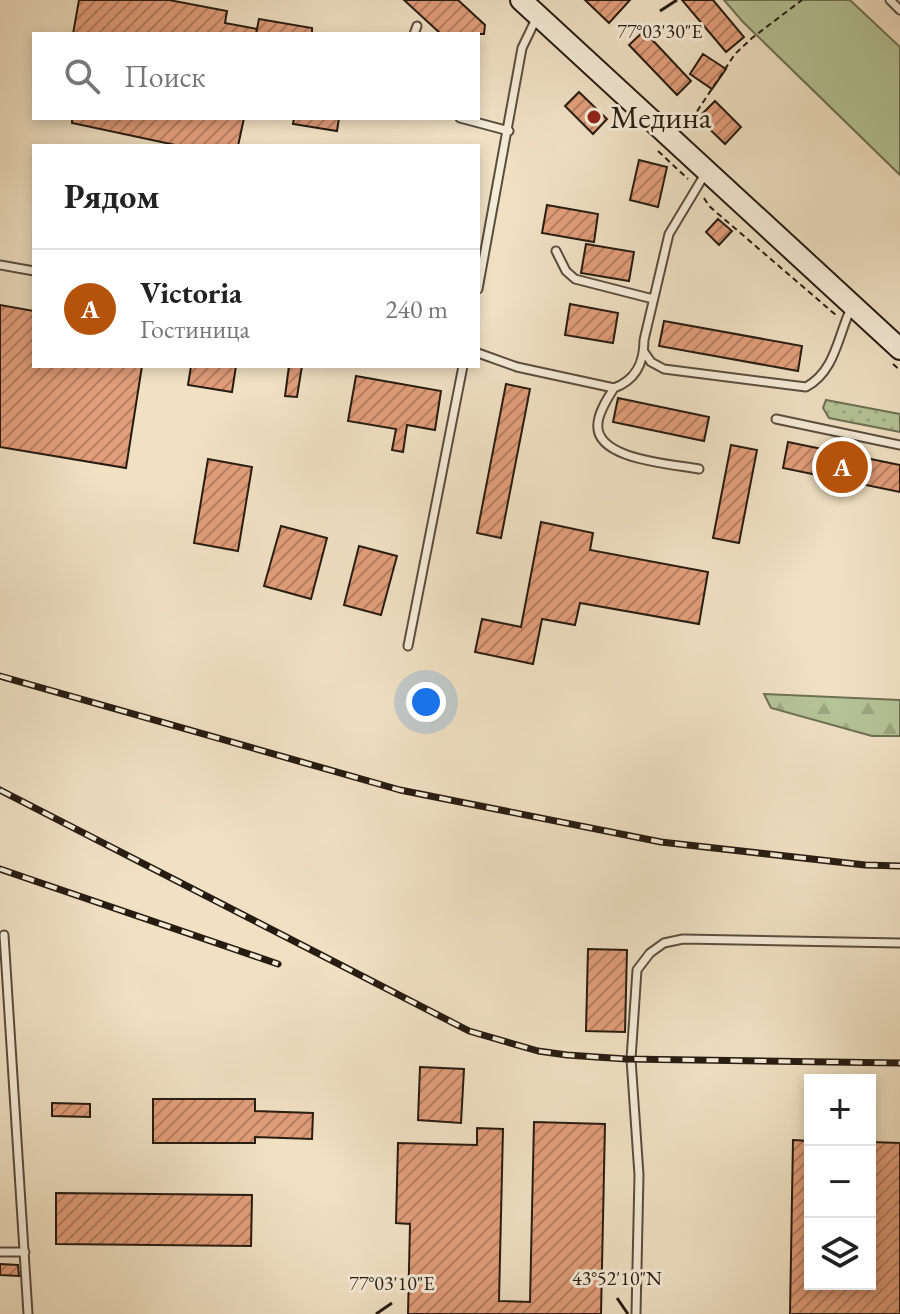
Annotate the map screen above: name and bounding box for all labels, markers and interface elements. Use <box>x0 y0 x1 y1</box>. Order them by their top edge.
text: 77°03'30"E <box>617 18 703 44</box>
search box <box>32 32 480 120</box>
icon: search <box>60 54 104 98</box>
text: Поиск <box>124 57 206 96</box>
place label: Медина <box>610 96 712 138</box>
marker: Медина <box>585 108 603 126</box>
text: Рядом <box>64 174 159 218</box>
text: Victoria <box>140 273 242 312</box>
text: A <box>81 292 99 326</box>
text: 240 m <box>385 292 448 326</box>
text: Гостиница <box>140 312 250 346</box>
pin: A <box>816 437 868 497</box>
your location <box>406 682 446 722</box>
map controls <box>804 1074 876 1290</box>
button: + <box>804 1074 876 1146</box>
button: − <box>804 1146 876 1218</box>
button: layers <box>804 1218 876 1290</box>
text: 43°52'10"N <box>572 1265 662 1291</box>
text: 77°03'10"E <box>349 1270 435 1296</box>

